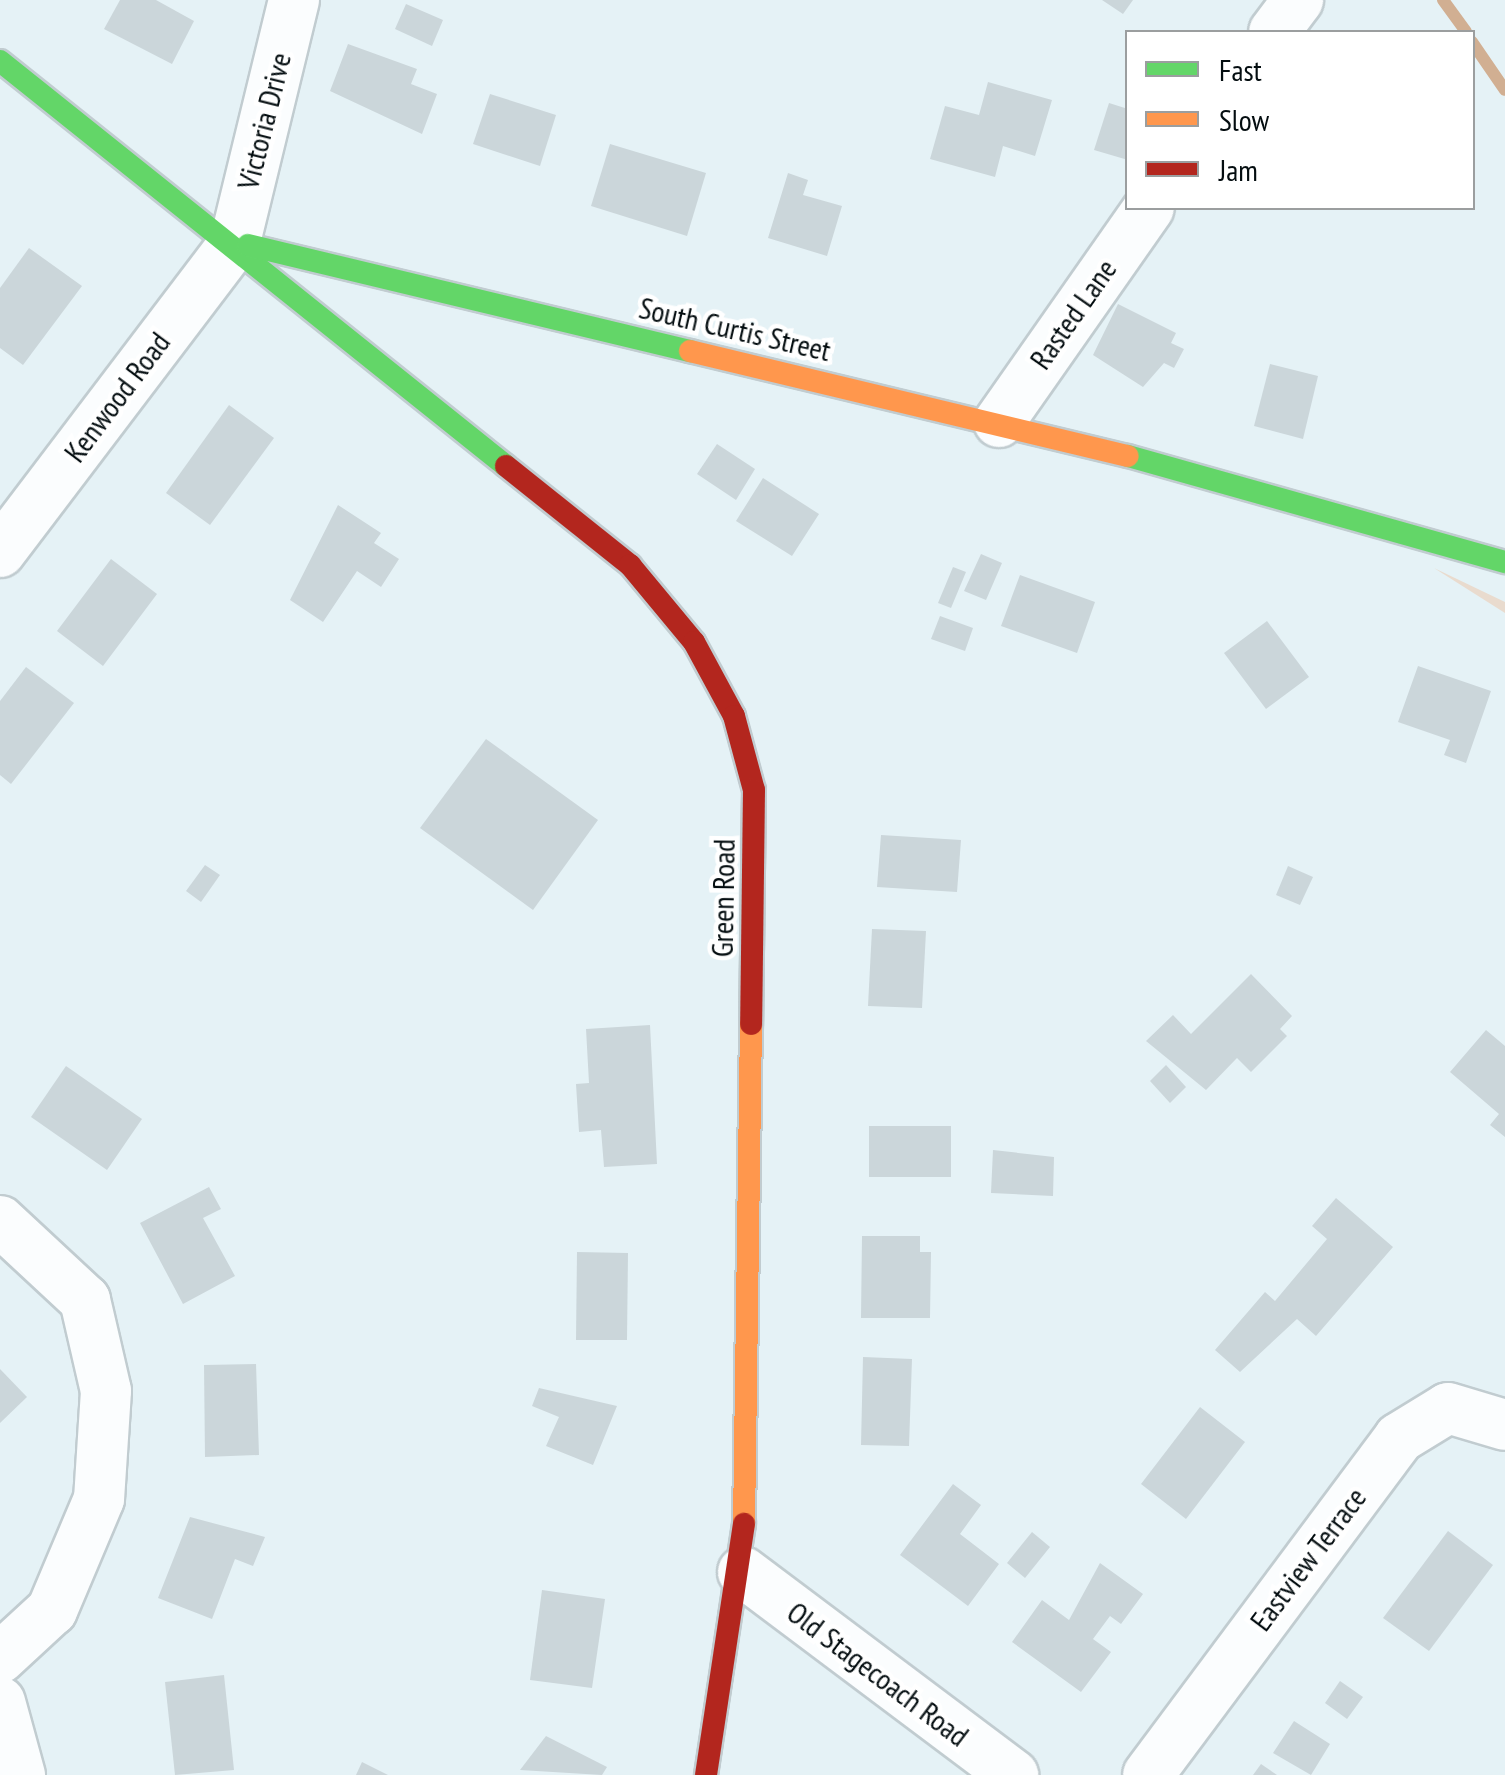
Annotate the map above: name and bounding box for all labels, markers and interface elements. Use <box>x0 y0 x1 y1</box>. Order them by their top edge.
legend <box>1125 30 1475 210</box>
street label: Victoria Drive <box>230 49 298 193</box>
text: Fast <box>1219 50 1262 89</box>
text: Slow <box>1219 100 1269 139</box>
text: Jam <box>1219 150 1258 189</box>
street label: Rasted Lane <box>1022 252 1124 376</box>
street label: South Curtis Street <box>636 289 834 369</box>
street label: Kenwood Road <box>57 325 177 469</box>
street label: Green Road <box>704 839 742 957</box>
street label: Eastview Terrace <box>1242 1480 1374 1638</box>
street label: Old Stagecoach Road <box>780 1594 976 1754</box>

